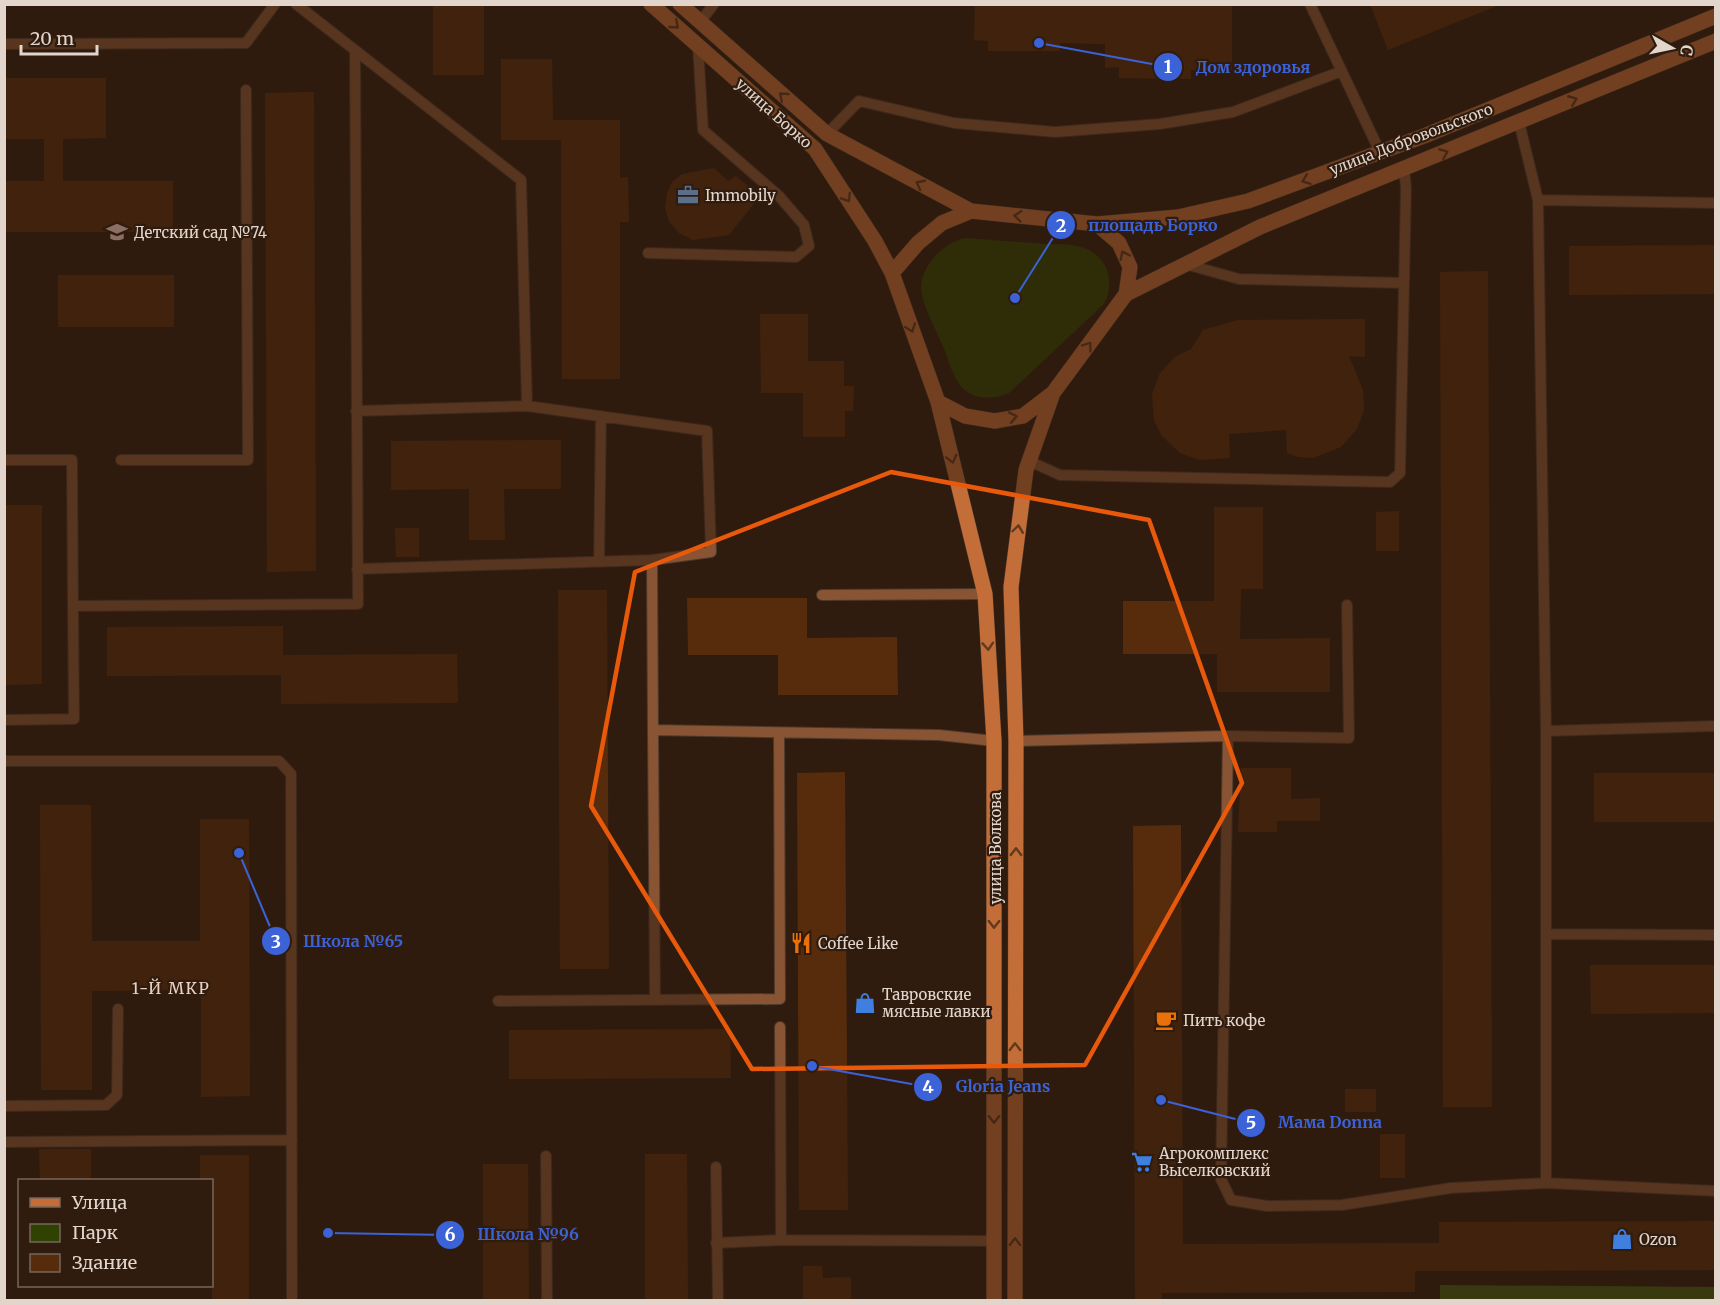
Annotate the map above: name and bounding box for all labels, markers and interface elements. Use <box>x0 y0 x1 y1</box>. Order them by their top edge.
scale bar <box>21 18 98 56</box>
one-way arrow <box>668 18 678 29</box>
north arrow <box>1642 18 1702 78</box>
text: 20 m <box>30 27 74 50</box>
text: С <box>1676 44 1698 57</box>
callout: Дом здоровья <box>1153 50 1322 84</box>
text: 1 <box>1164 55 1172 78</box>
text: Дом здоровья <box>1196 57 1310 77</box>
street label: улица Борко <box>732 74 816 152</box>
one-way arrow <box>779 92 790 103</box>
one-way arrow <box>1567 95 1578 107</box>
street label: улица Добровольского <box>1327 99 1495 179</box>
one-way arrow <box>1437 148 1448 160</box>
one-way arrow <box>1301 173 1312 185</box>
one-way arrow <box>915 180 926 191</box>
office icon: Immobily <box>676 183 700 207</box>
place label: Immobily <box>705 186 776 205</box>
one-way arrow <box>839 191 850 202</box>
callout: площадь Борко <box>1046 208 1229 242</box>
one-way arrow <box>1013 210 1022 223</box>
text: 2 <box>1056 214 1066 237</box>
text: площадь Борко <box>1088 215 1218 235</box>
school or university icon: Детский сад №74 <box>105 220 129 244</box>
place label: Детский сад №74 <box>134 223 267 242</box>
one-way arrow <box>1119 250 1131 261</box>
one-way arrow <box>904 322 917 333</box>
one-way arrow <box>1081 341 1092 352</box>
one-way arrow <box>1008 411 1018 424</box>
one-way arrow <box>945 454 958 464</box>
one-way arrow <box>1011 524 1023 534</box>
one-way arrow <box>982 641 995 650</box>
street label: улица Волкова <box>986 792 1005 904</box>
one-way arrow <box>1010 848 1022 857</box>
one-way arrow <box>988 920 1001 929</box>
callout: Школа №65 <box>261 924 415 958</box>
text: 3 <box>271 930 281 953</box>
text: Школа №65 <box>303 931 403 951</box>
restaurant icon: Coffee Like <box>789 931 813 955</box>
place label: Coffee Like <box>818 934 898 953</box>
district label: 1-Й МКР <box>132 978 210 998</box>
place label: Тавровские мясные лавки <box>882 985 991 1021</box>
shop icon: Тавровские мясные лавки <box>853 991 877 1015</box>
cafe icon: Пить кофе <box>1154 1008 1178 1032</box>
place label: Пить кофе <box>1183 1011 1266 1030</box>
one-way arrow <box>1009 1043 1021 1052</box>
callout: Gloria Jeans <box>913 1070 1062 1104</box>
text: 4 <box>922 1075 934 1098</box>
text: Gloria Jeans <box>956 1076 1050 1096</box>
callout: Мама Donna <box>1236 1106 1394 1140</box>
text: 5 <box>1246 1111 1256 1134</box>
text: Мама Donna <box>1278 1112 1382 1132</box>
one-way arrow <box>988 1115 1000 1124</box>
place label: Агрокомплекс Выселковский <box>1158 1144 1271 1180</box>
supermarket icon: Агрокомплекс Выселковский <box>1130 1150 1154 1174</box>
legend <box>18 1179 213 1287</box>
text: Улица <box>71 1191 127 1214</box>
callout: Школа №96 <box>435 1218 591 1252</box>
text: Парк <box>72 1221 118 1244</box>
text: 6 <box>444 1223 456 1246</box>
text: Школа №96 <box>477 1224 579 1244</box>
shop icon: Ozon <box>1610 1227 1634 1251</box>
place label: Ozon <box>1639 1230 1677 1249</box>
one-way arrow <box>1009 1238 1021 1247</box>
text: Здание <box>72 1251 137 1274</box>

